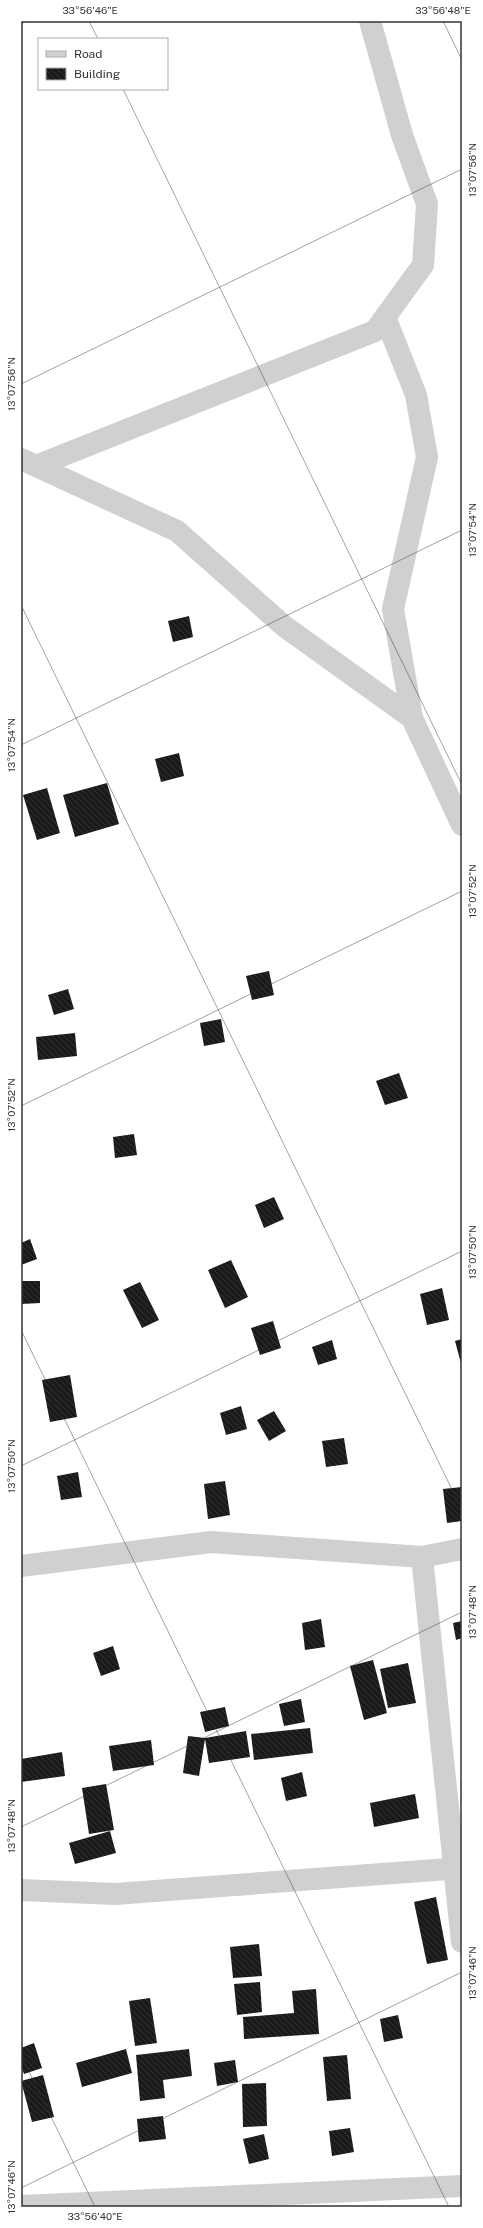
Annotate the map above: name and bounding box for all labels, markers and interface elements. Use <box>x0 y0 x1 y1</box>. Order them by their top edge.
text: 33°56'46"E <box>62 4 118 16</box>
text: 33°56'48"E <box>415 4 471 16</box>
legend <box>38 38 168 90</box>
text: Road <box>74 47 102 61</box>
text: Building <box>74 67 120 81</box>
text: 13°07'56"N <box>466 143 478 197</box>
text: 13°07'56"N <box>5 357 17 411</box>
text: 13°07'54"N <box>466 503 478 557</box>
text: 13°07'54"N <box>5 718 17 772</box>
text: 13°07'52"N <box>466 864 478 918</box>
text: 13°07'52"N <box>5 1078 17 1132</box>
text: 13°07'50"N <box>466 1225 478 1279</box>
text: 13°07'50"N <box>5 1439 17 1493</box>
text: 13°07'48"N <box>466 1585 478 1639</box>
text: 13°07'48"N <box>5 1799 17 1853</box>
text: 13°07'46"N <box>466 1946 478 2000</box>
text: 13°07'46"N <box>5 2160 17 2214</box>
text: 33°56'40"E <box>67 2210 123 2222</box>

